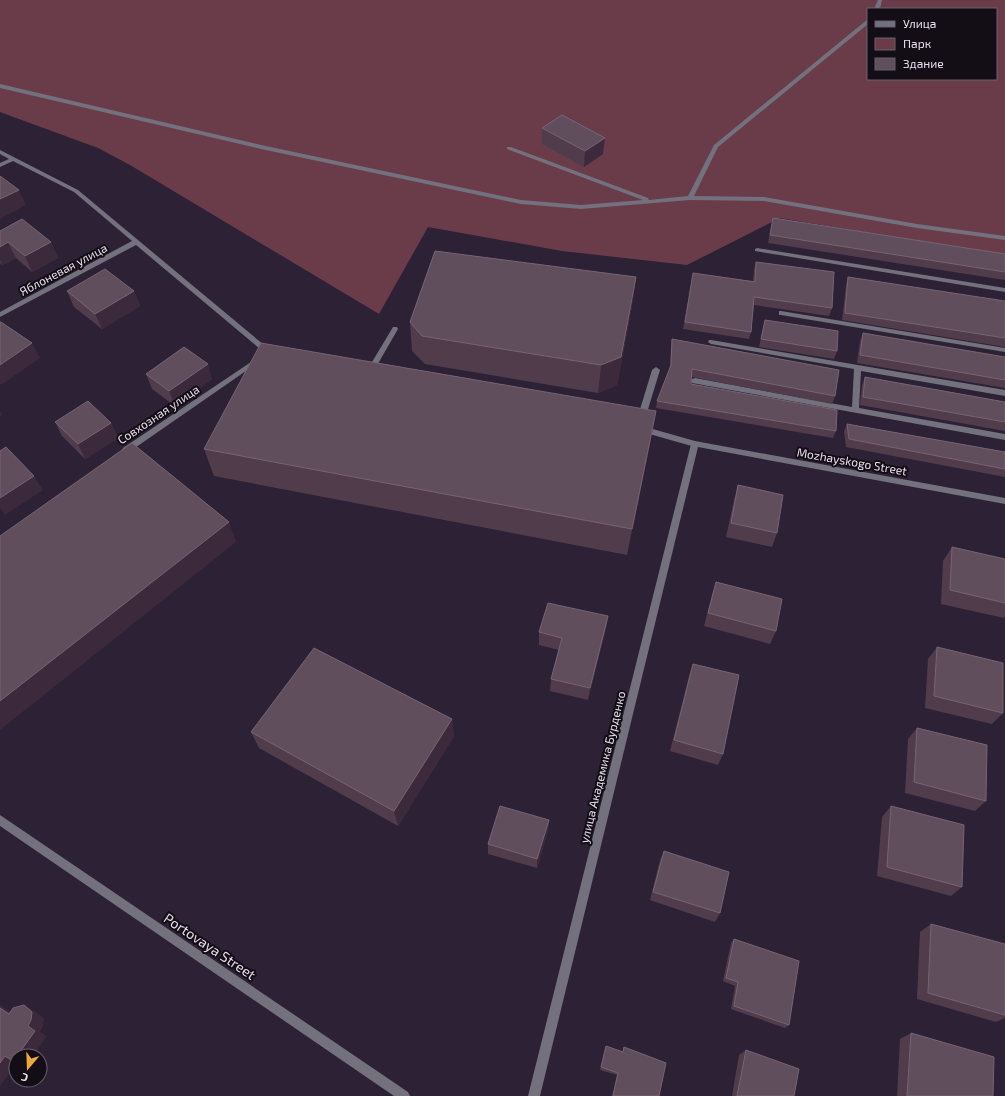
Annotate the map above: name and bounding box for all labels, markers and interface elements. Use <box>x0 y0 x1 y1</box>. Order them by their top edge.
legend <box>867 8 997 80</box>
text: Улица <box>903 16 936 30</box>
text: Парк <box>903 36 932 50</box>
text: Здание <box>903 56 944 70</box>
street label: Яблоневая улица <box>17 240 110 299</box>
street label: Совхозная улица <box>114 381 202 447</box>
street label: Mozhayskogo Street <box>796 444 909 478</box>
street label: улица Академика Бурденко <box>576 689 629 845</box>
street label: Portovaya Street <box>161 909 259 983</box>
north arrow <box>8 1048 48 1088</box>
text: С <box>19 1071 30 1085</box>

